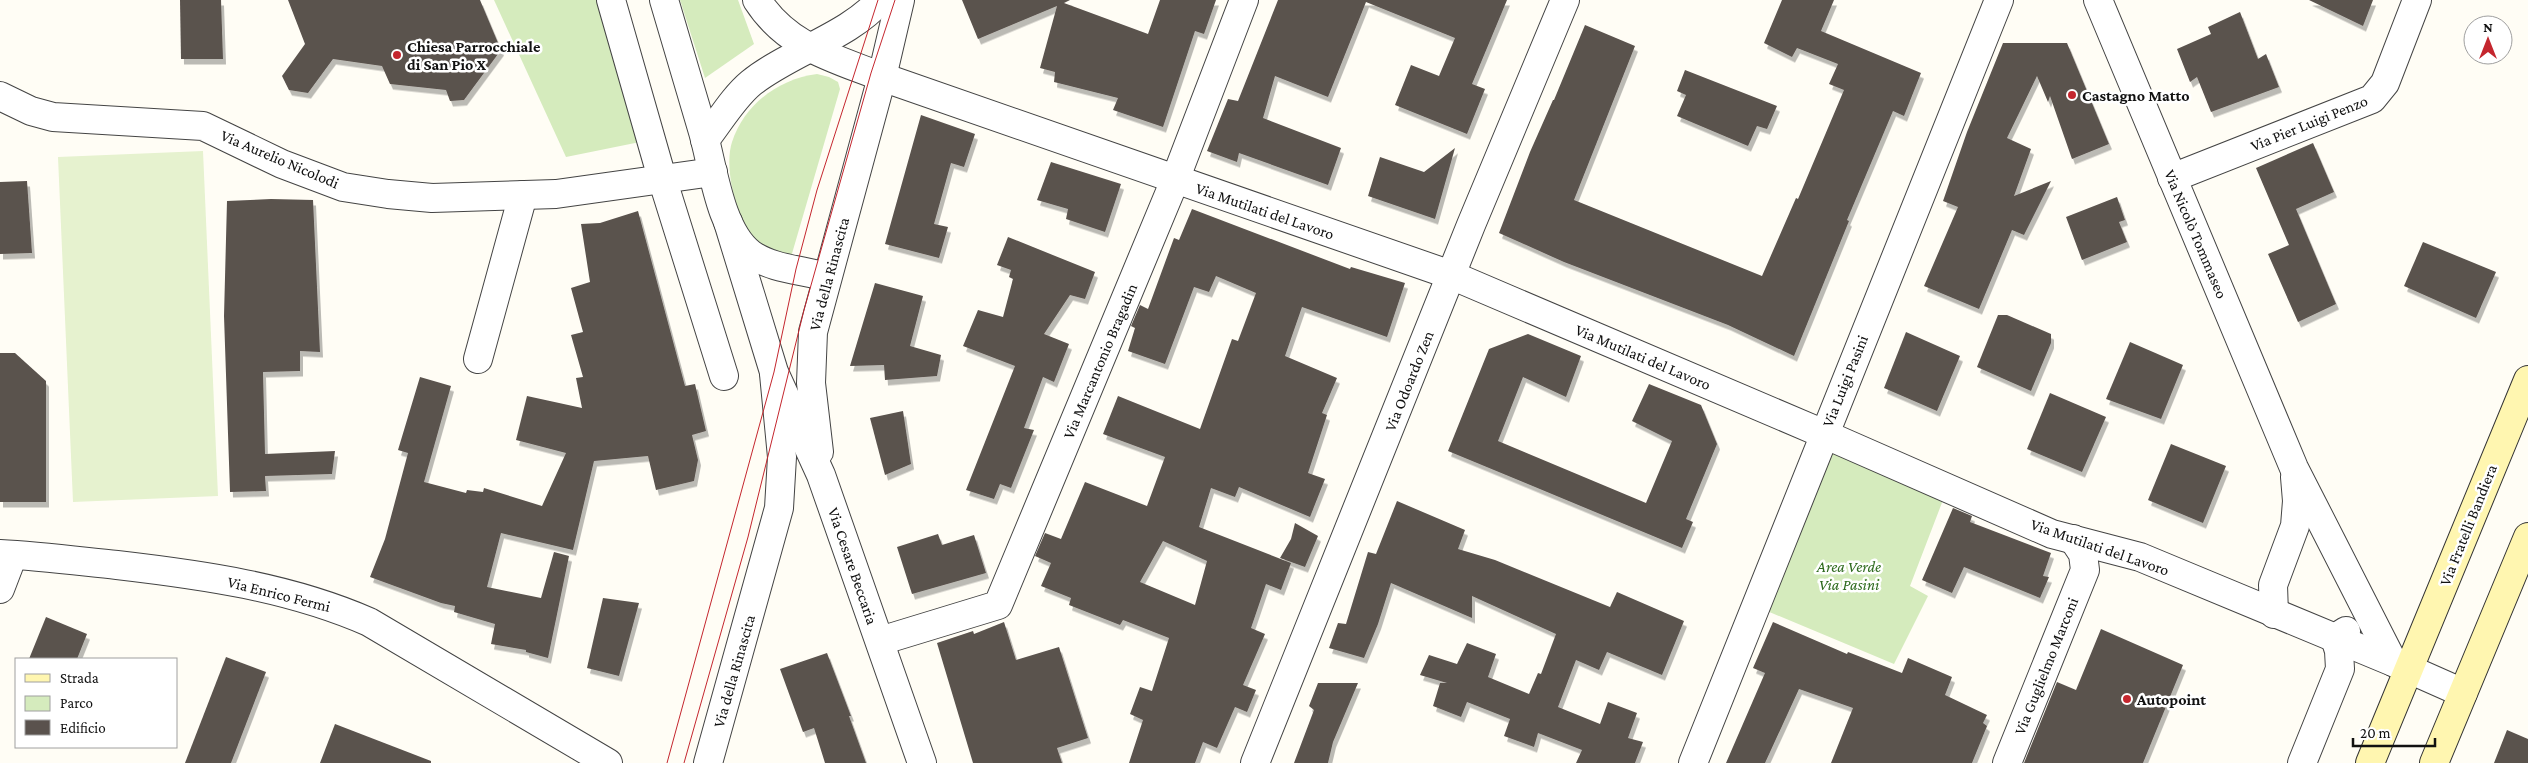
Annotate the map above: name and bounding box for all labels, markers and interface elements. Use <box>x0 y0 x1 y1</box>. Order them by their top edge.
north arrow <box>2463 15 2513 65</box>
text: N <box>2483 19 2493 35</box>
place label: Chiesa Parrocchiale di San Pio X <box>407 38 541 73</box>
marker: Chiesa Parrocchiale di San Pio X <box>391 49 403 61</box>
place label: Castagno Matto <box>2082 87 2190 104</box>
marker: Castagno Matto <box>2066 89 2078 101</box>
street label: Via Pier Luigi Penzo <box>2248 92 2371 155</box>
street label: Via Aurelio Nicolodi <box>218 126 342 192</box>
street label: Via Nicolò Tommaseo <box>2161 167 2231 301</box>
street label: Via Mutilati del Lavoro <box>1194 179 1336 243</box>
street label: Via della Rinascita <box>806 215 852 332</box>
street label: Via Marcantonio Bragadin <box>1060 281 1141 441</box>
street label: Via Mutilati del Lavoro <box>1573 321 1713 393</box>
street label: Via Odoardo Zen <box>1381 328 1437 434</box>
street label: Via Luigi Pasini <box>1819 333 1872 430</box>
street label: Via Fratelli Bandiera <box>2436 461 2500 588</box>
street label: Via Cesare Beccaria <box>825 505 881 627</box>
street label: Via Mutilati del Lavoro <box>2029 515 2171 579</box>
park label: Area Verde Via Pasini <box>1816 558 1881 593</box>
street label: Via Enrico Fermi <box>226 573 332 615</box>
street label: Via Guglielmo Marconi <box>2011 595 2082 737</box>
street label: Via della Rinascita <box>710 612 758 729</box>
legend <box>15 658 178 748</box>
text: Strada <box>60 670 99 686</box>
place label: Autopoint <box>2136 691 2206 708</box>
marker: Autopoint <box>2121 693 2133 705</box>
text: Parco <box>60 695 93 711</box>
scale bar <box>2353 716 2436 748</box>
text: Edificio <box>60 720 106 736</box>
text: 20 m <box>2360 725 2391 741</box>

